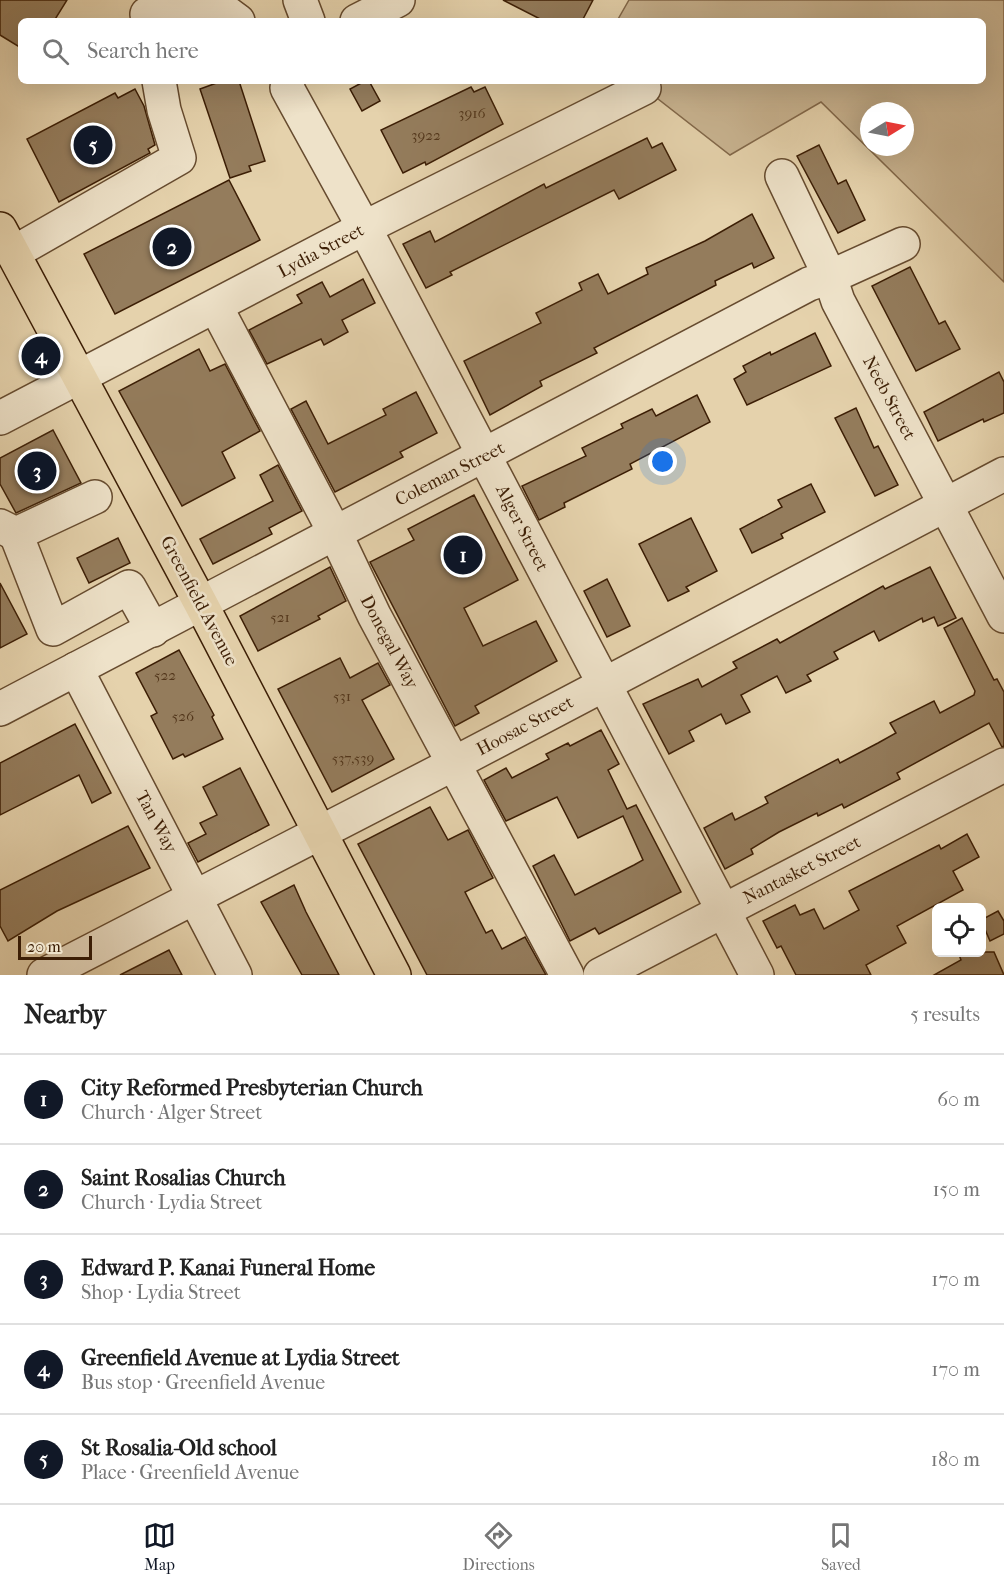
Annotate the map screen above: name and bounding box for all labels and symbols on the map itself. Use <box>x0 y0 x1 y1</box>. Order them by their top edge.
north arrow <box>860 102 914 156</box>
house number: 3916 <box>458 104 487 122</box>
pin: 5 <box>74 122 112 168</box>
house number: 3922 <box>411 126 441 144</box>
street label: Lydia Street <box>274 219 368 282</box>
pin: 2 <box>152 224 192 270</box>
pin: 4 <box>22 334 60 378</box>
street label: Neeb Street <box>858 352 920 444</box>
street label: Coleman Street <box>392 437 509 511</box>
your location <box>648 447 677 476</box>
pin: 3 <box>18 448 57 494</box>
street label: Alger Street <box>491 480 553 575</box>
street label: Greenfield Avenue <box>156 532 242 670</box>
pin: 1 <box>444 532 482 578</box>
street label: Donegal Way <box>356 592 423 694</box>
house number: 521 <box>270 608 290 626</box>
house number: 522 <box>154 666 176 684</box>
house number: 531 <box>333 687 351 705</box>
street label: Hoosac Street <box>473 691 577 760</box>
house number: 526 <box>172 707 195 725</box>
house number: 537,539 <box>332 749 374 767</box>
street label: Tan Way <box>131 787 182 858</box>
street label: Nantasket Street <box>740 831 865 909</box>
scale bar <box>18 933 92 960</box>

